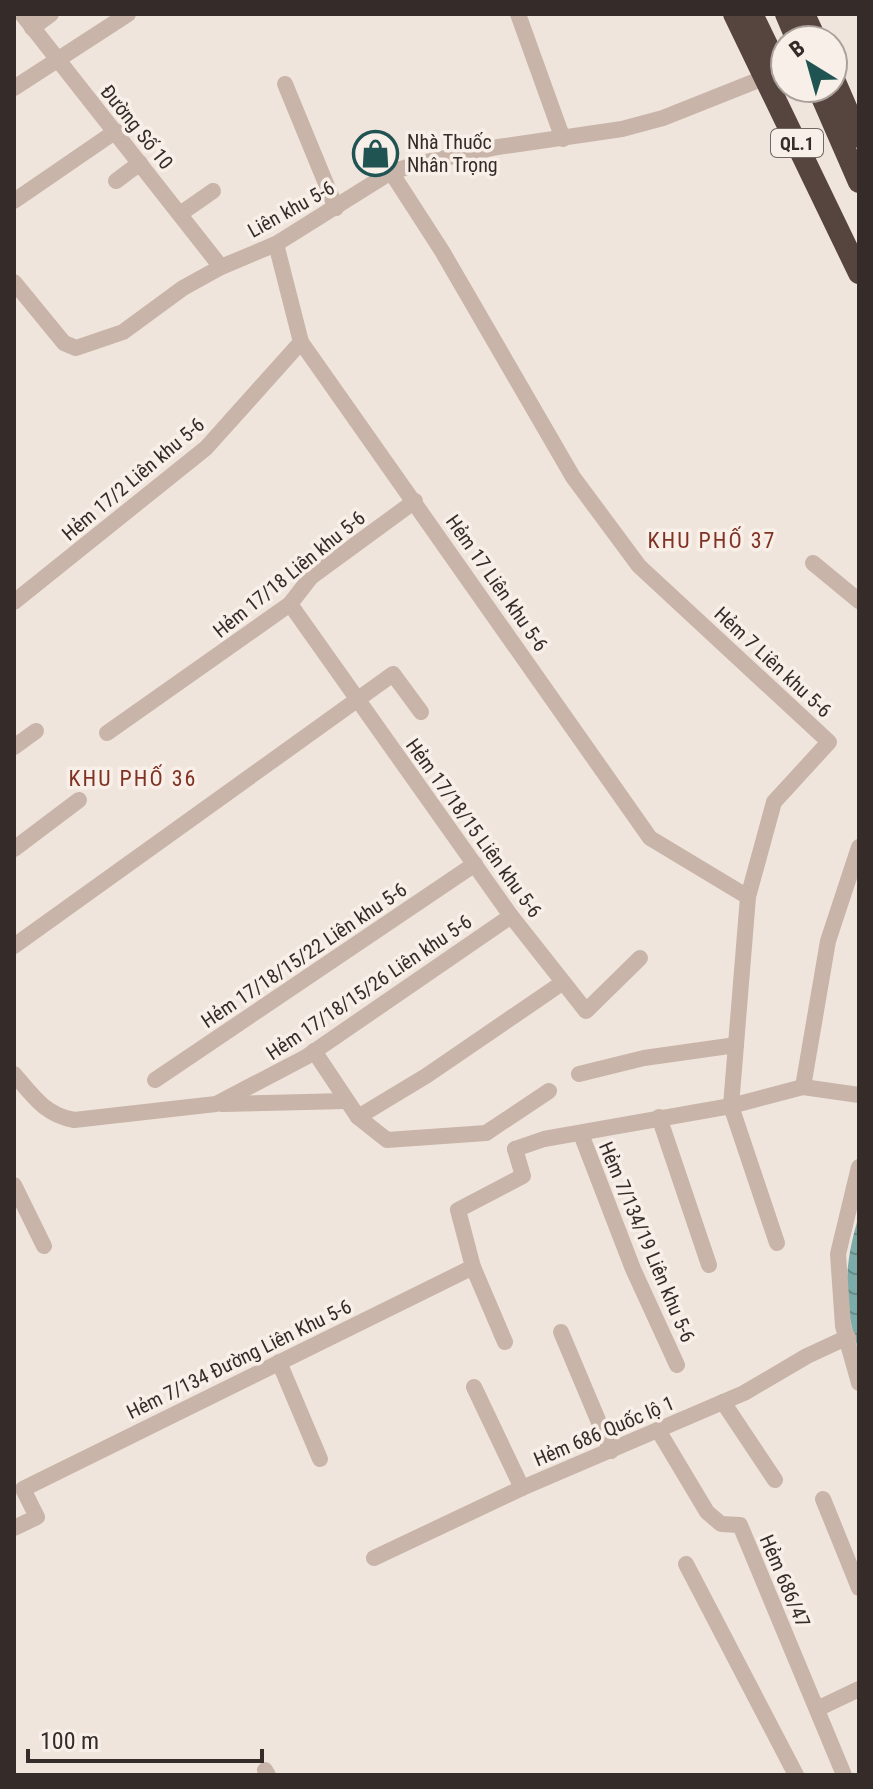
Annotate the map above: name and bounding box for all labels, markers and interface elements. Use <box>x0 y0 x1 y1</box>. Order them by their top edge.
north arrow <box>769 24 849 104</box>
text: B <box>785 35 810 62</box>
street label: Đường Số 10 <box>96 80 178 174</box>
road number: QL.1 <box>771 129 823 157</box>
shop icon: Nhà Thuốc Nhân Trọng <box>352 130 400 178</box>
place label: Nhà Thuốc Nhân Trọng <box>407 130 498 177</box>
street label: Liên khu 5-6 <box>243 175 339 243</box>
street label: Hẻm 17/2 Liên khu 5-6 <box>57 412 209 546</box>
street label: Hẻm 17/18 Liên khu 5-6 <box>208 505 370 643</box>
street label: Hẻm 17 Liên khu 5-6 <box>441 510 553 656</box>
district label: KHU PHỐ 37 <box>648 526 776 553</box>
street label: Hẻm 7 Liên khu 5-6 <box>709 602 837 722</box>
street label: Hẻm 17/18/15 Liên khu 5-6 <box>401 734 547 922</box>
district label: KHU PHỐ 36 <box>69 764 197 791</box>
street label: Hẻm 17/18/15/22 Liên khu 5-6 <box>197 877 411 1033</box>
street label: Hẻm 17/18/15/26 Liên khu 5-6 <box>262 909 476 1065</box>
street label: Hẻm 7/134/19 Liên khu 5-6 <box>594 1138 700 1346</box>
street label: Hẻm 7/134 Đường Liên Khu 5-6 <box>123 1294 355 1424</box>
street label: Hẻm 686 Quốc lộ 1 <box>530 1391 678 1471</box>
street label: Hẻm 686/47 <box>755 1531 815 1631</box>
scale bar <box>28 1713 262 1763</box>
text: 100 m <box>40 1727 99 1755</box>

